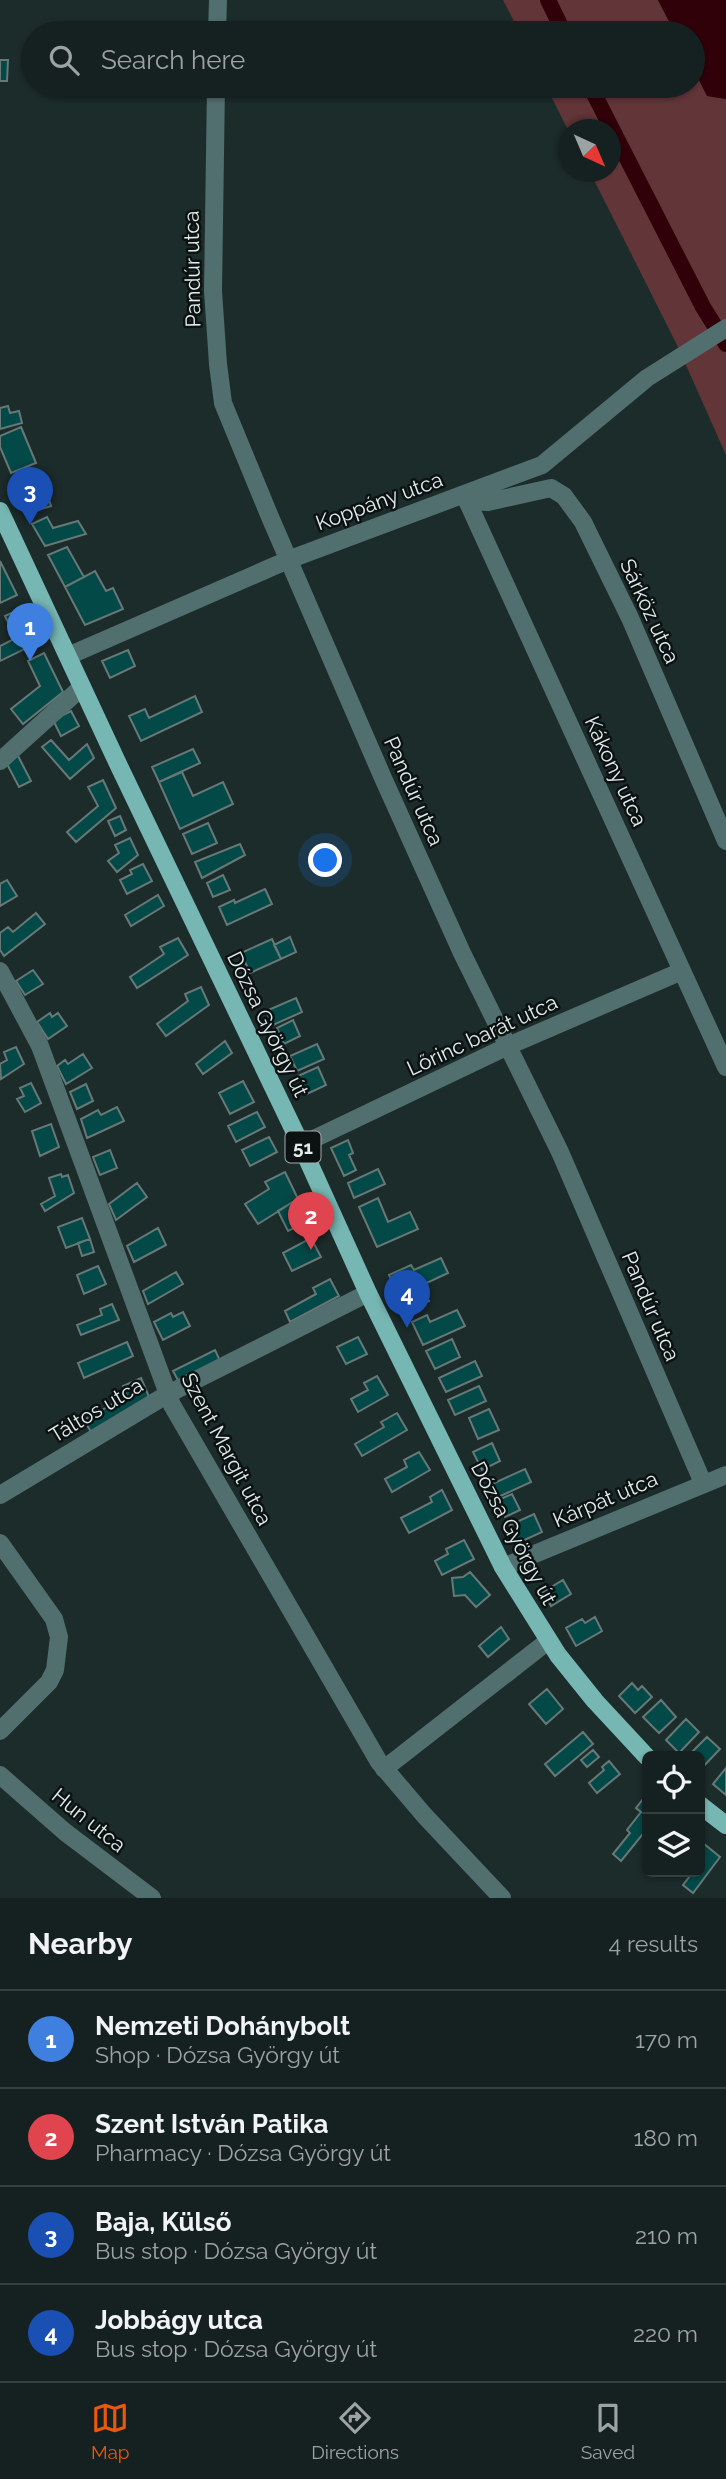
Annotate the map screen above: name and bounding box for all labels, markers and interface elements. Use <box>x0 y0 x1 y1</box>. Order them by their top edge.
search box <box>21 21 705 98</box>
icon: search <box>45 41 83 79</box>
text: Search here <box>101 45 245 75</box>
north arrow <box>558 119 621 182</box>
street label: Pandúr utca <box>178 210 206 328</box>
street label: Koppány utca <box>312 466 446 536</box>
pin: 3 <box>7 467 53 525</box>
street label: Sárköz utca <box>615 555 685 667</box>
pin: 1 <box>7 603 53 661</box>
street label: Kákony utca <box>580 712 652 830</box>
street label: Pandúr utca <box>379 733 449 849</box>
your location <box>308 843 342 877</box>
street label: Dózsa György út <box>222 947 314 1101</box>
street label: Lőrinc barát utca <box>403 989 561 1081</box>
road number: 51 <box>286 1132 320 1162</box>
pin: 2 <box>288 1192 334 1250</box>
street label: Pandúr utca <box>617 1247 685 1365</box>
pin: 4 <box>384 1270 430 1328</box>
street label: Szent Margit utca <box>176 1369 278 1529</box>
street label: Táltos utca <box>45 1372 147 1448</box>
street label: Dózsa György út <box>466 1457 562 1609</box>
street label: Kárpát utca <box>549 1466 661 1532</box>
map controls <box>642 1751 705 1877</box>
button: locate <box>642 1751 705 1814</box>
street label: Hun utca <box>47 1783 131 1857</box>
button: layers <box>642 1814 705 1877</box>
text: Nearby <box>28 1926 132 1961</box>
text: 4 results <box>609 1930 698 1957</box>
text: Nemzeti Dohánybolt <box>95 2011 350 2041</box>
text: 1 <box>45 2026 57 2053</box>
text: 170 m <box>635 2026 698 2053</box>
text: Shop · Dózsa György út <box>95 2041 340 2068</box>
text: Szent István Patika <box>95 2109 328 2139</box>
text: 2 <box>45 2124 57 2151</box>
text: 180 m <box>633 2124 698 2151</box>
text: Pharmacy · Dózsa György út <box>95 2139 391 2166</box>
text: Baja, Külső <box>95 2207 231 2237</box>
text: 3 <box>45 2222 57 2249</box>
text: 210 m <box>635 2222 698 2249</box>
text: Bus stop · Dózsa György út <box>95 2237 377 2264</box>
text: Jobbágy utca <box>95 2305 263 2335</box>
text: 4 <box>44 2320 58 2347</box>
text: 220 m <box>633 2320 698 2347</box>
text: Bus stop · Dózsa György út <box>95 2335 377 2362</box>
tab: Map <box>91 2399 130 2463</box>
tab: Directions <box>311 2399 399 2463</box>
tab: Saved <box>581 2399 635 2463</box>

